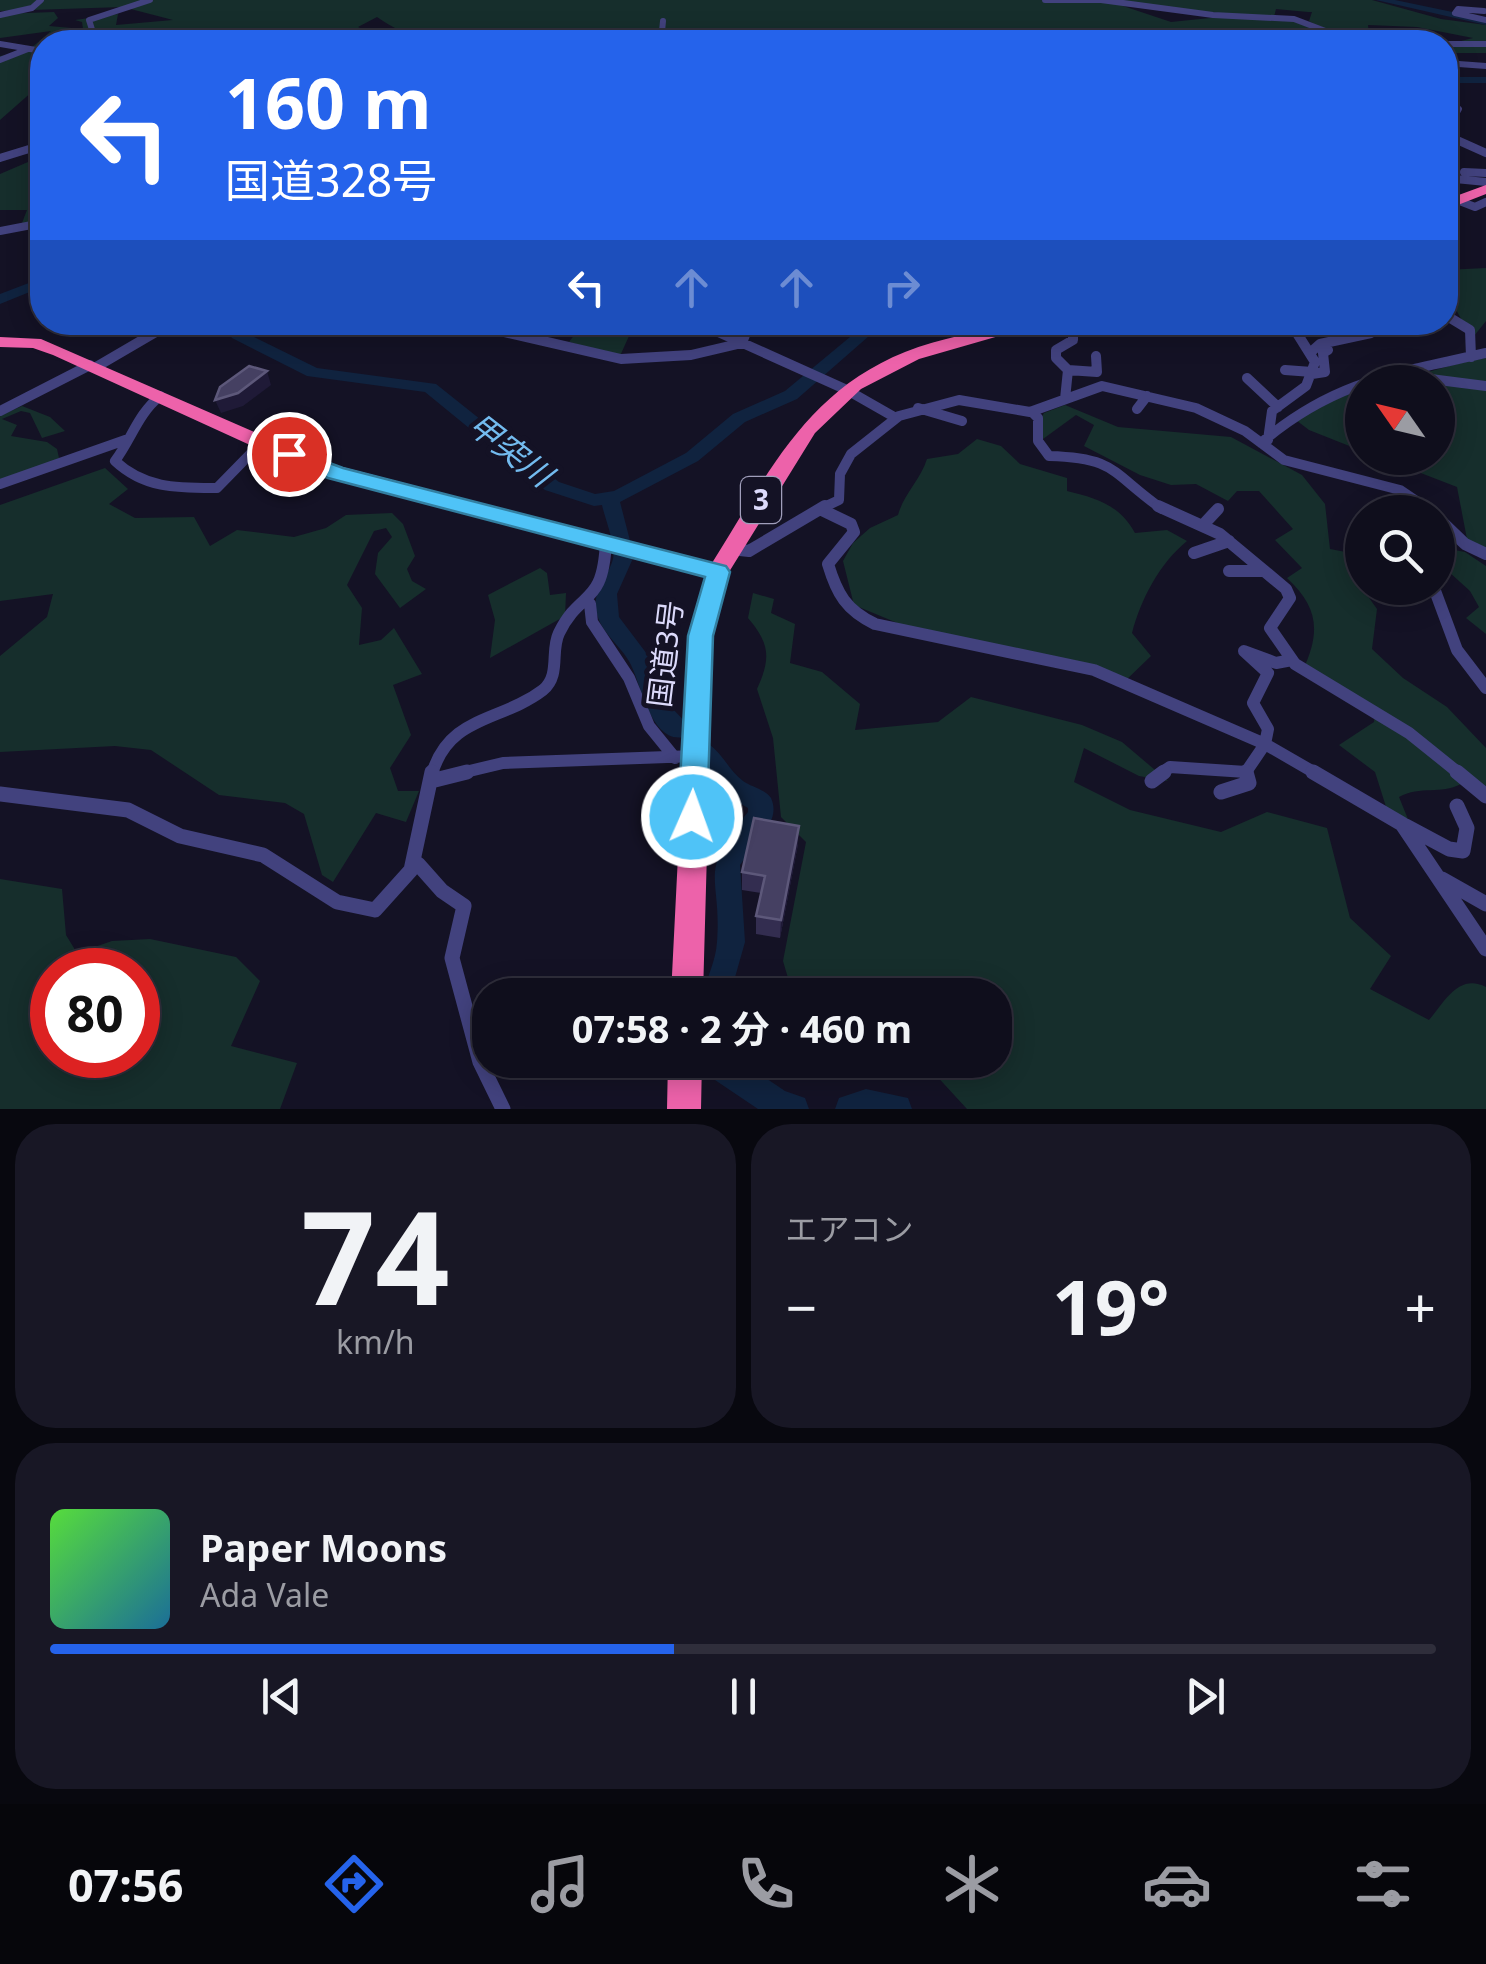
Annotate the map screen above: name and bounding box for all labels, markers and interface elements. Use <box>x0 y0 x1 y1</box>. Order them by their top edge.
text: 160 m <box>225 54 432 150</box>
icon: left <box>60 70 190 200</box>
text: 国道328号 <box>225 149 437 210</box>
icon: left <box>559 260 614 315</box>
icon: ahead <box>664 260 719 315</box>
icon: ahead <box>769 260 824 315</box>
icon: right <box>874 260 929 315</box>
north arrow <box>1345 365 1455 475</box>
map controls <box>1345 365 1455 605</box>
water label: 甲突川 <box>460 402 564 497</box>
pin <box>247 412 332 497</box>
icon: arrive <box>262 427 317 482</box>
road number: 3 <box>741 477 781 523</box>
button: search <box>1345 495 1455 605</box>
street label: 国道3号 <box>638 598 691 710</box>
position arrow <box>640 765 744 869</box>
speed limit sign: 80 <box>30 948 160 1078</box>
text: 07:58 · 2 分 · 460 m <box>572 1002 912 1054</box>
text: 74 <box>301 1166 450 1343</box>
text: エアコン <box>786 1207 914 1250</box>
text: 19° <box>1052 1255 1170 1357</box>
text: − <box>786 1269 817 1344</box>
text: + <box>1405 1269 1436 1344</box>
text: km/h <box>336 1320 415 1363</box>
text: Paper Moons <box>200 1521 447 1573</box>
text: Ada Vale <box>200 1573 329 1616</box>
icon: previous <box>254 1669 309 1724</box>
icon: pause <box>716 1669 771 1724</box>
icon: next <box>1178 1669 1233 1724</box>
icon: directions <box>319 1849 389 1919</box>
icon: music <box>525 1849 595 1919</box>
icon: phone <box>731 1849 801 1919</box>
icon: climate <box>937 1849 1007 1919</box>
icon: car <box>1142 1849 1212 1919</box>
icon: filters <box>1348 1849 1418 1919</box>
text: 07:56 <box>68 1854 183 1915</box>

